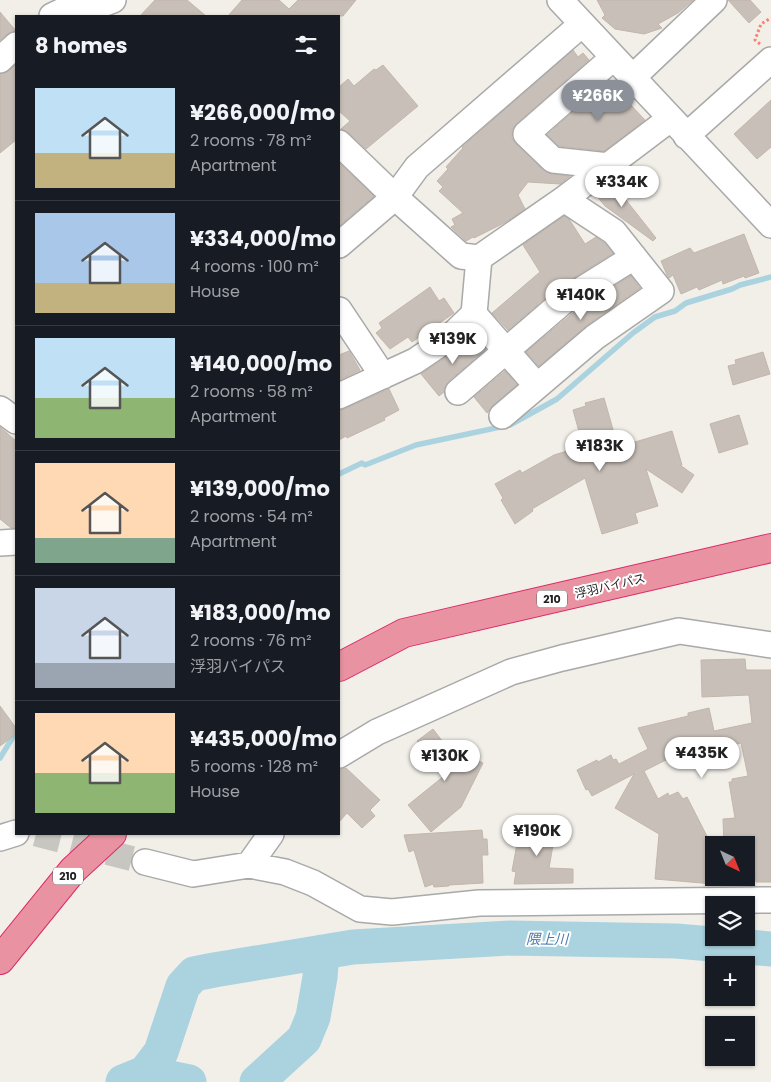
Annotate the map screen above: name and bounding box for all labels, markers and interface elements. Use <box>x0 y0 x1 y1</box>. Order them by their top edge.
text: 8 homes <box>35 31 127 60</box>
icon: filters <box>292 31 320 59</box>
pin: ¥266K <box>563 80 633 122</box>
text: ¥266K <box>572 84 624 107</box>
text: ¥266,000/mo <box>190 98 335 127</box>
icon: home <box>75 108 135 168</box>
text: 2 rooms · 78 m² <box>190 129 312 152</box>
text: Apartment <box>190 154 277 177</box>
pin: ¥334K <box>587 166 657 208</box>
text: ¥334K <box>596 170 648 193</box>
text: ¥334,000/mo <box>190 224 336 253</box>
icon: home <box>75 233 135 293</box>
text: 4 rooms · 100 m² <box>190 255 319 278</box>
pin: ¥140K <box>546 278 616 321</box>
text: House <box>190 280 240 303</box>
text: ¥140K <box>556 283 606 306</box>
pin: ¥139K <box>418 322 488 365</box>
text: ¥139K <box>429 327 477 350</box>
text: ¥140,000/mo <box>190 349 332 378</box>
icon: home <box>75 358 135 418</box>
text: 2 rooms · 58 m² <box>190 380 313 403</box>
text: Apartment <box>190 405 277 428</box>
pin: ¥183K <box>565 430 635 472</box>
text: ¥183K <box>576 434 624 457</box>
text: ¥139,000/mo <box>190 474 330 503</box>
icon: home <box>75 483 135 543</box>
text: 2 rooms · 54 m² <box>190 505 313 528</box>
text: Apartment <box>190 530 277 553</box>
street label: 浮羽バイパス <box>573 569 647 602</box>
road number: 210 <box>537 590 567 608</box>
text: ¥183,000/mo <box>190 598 331 627</box>
icon: home <box>75 608 135 668</box>
text: 2 rooms · 76 m² <box>190 629 312 652</box>
text: 浮羽バイパス <box>190 655 286 678</box>
text: ¥435,000/mo <box>190 724 337 753</box>
icon: home <box>75 733 135 793</box>
pin: ¥435K <box>667 736 737 779</box>
pin: ¥130K <box>410 740 480 782</box>
text: ¥435K <box>676 741 728 764</box>
text: ¥130K <box>421 744 469 767</box>
text: 5 rooms · 128 m² <box>190 755 318 778</box>
text: House <box>190 780 240 803</box>
pin: ¥190K <box>502 814 572 857</box>
text: ¥190K <box>513 819 561 842</box>
north arrow <box>705 836 755 886</box>
map controls <box>705 836 755 1066</box>
road number: 210 <box>53 868 83 884</box>
button: layers <box>705 896 755 946</box>
water label: 隈上川 <box>526 929 570 949</box>
button: + <box>705 956 755 1006</box>
button: − <box>705 1016 755 1066</box>

